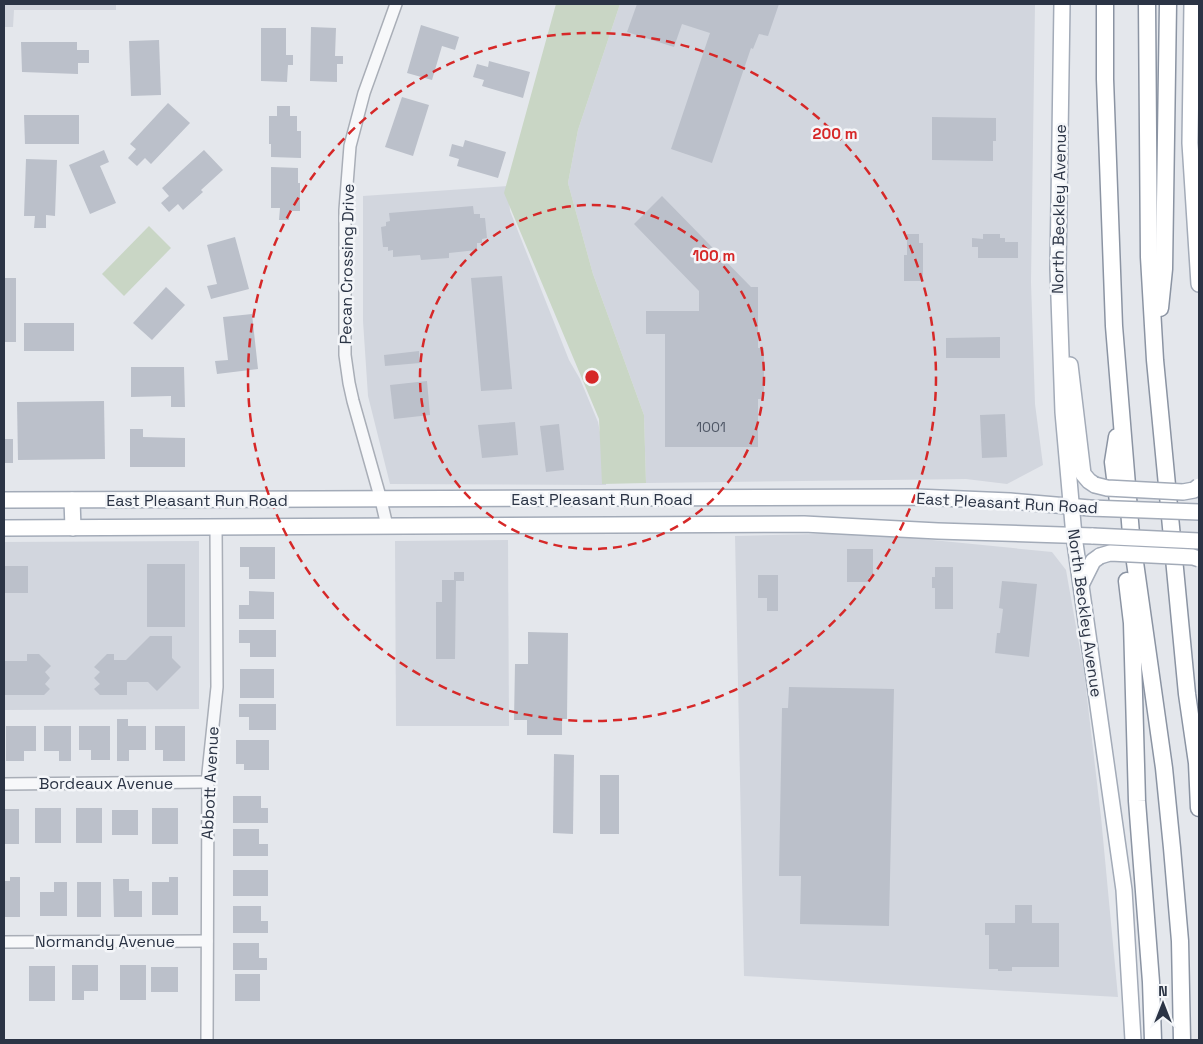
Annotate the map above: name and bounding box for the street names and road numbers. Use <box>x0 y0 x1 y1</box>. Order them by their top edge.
street label: North Beckley Avenue <box>1047 124 1071 294</box>
street label: Pecan Crossing Drive <box>335 183 359 345</box>
street label: East Pleasant Run Road <box>916 488 1098 518</box>
street label: East Pleasant Run Road <box>511 489 693 510</box>
street label: East Pleasant Run Road <box>106 490 288 511</box>
street label: North Beckley Avenue <box>1063 528 1107 698</box>
street label: Abbott Avenue <box>197 726 223 840</box>
street label: Bordeaux Avenue <box>39 773 173 794</box>
street label: Normandy Avenue <box>35 931 175 952</box>

